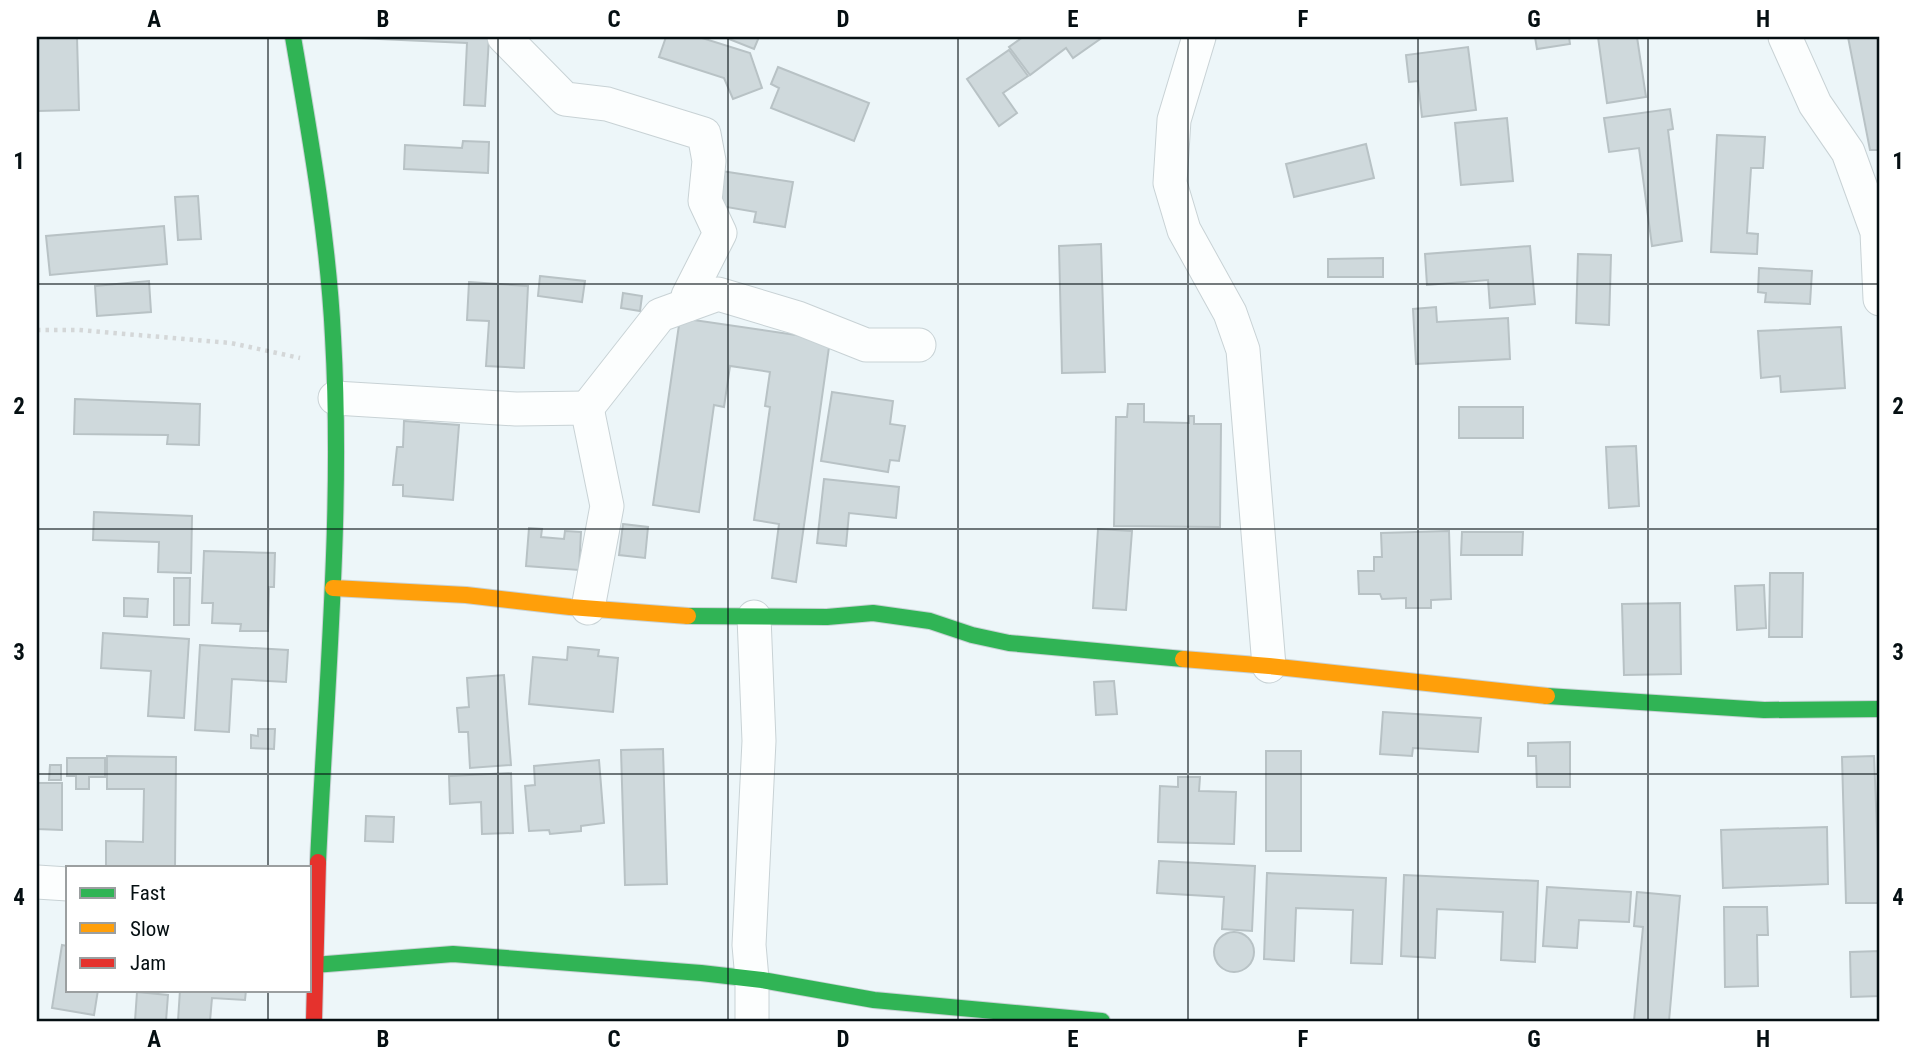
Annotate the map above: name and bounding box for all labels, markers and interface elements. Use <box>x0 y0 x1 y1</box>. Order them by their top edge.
text: A <box>147 6 161 33</box>
text: B <box>377 6 389 33</box>
text: C <box>607 6 621 33</box>
text: D <box>837 6 850 33</box>
text: E <box>1067 6 1079 33</box>
text: F <box>1298 6 1309 33</box>
text: G <box>1527 6 1541 33</box>
text: H <box>1756 6 1770 33</box>
text: 1 <box>13 148 25 175</box>
text: 1 <box>1892 148 1904 175</box>
text: 2 <box>13 393 25 420</box>
text: 2 <box>1892 393 1904 420</box>
text: 3 <box>13 639 25 666</box>
text: 3 <box>1892 639 1904 666</box>
legend <box>66 866 312 992</box>
text: Fast <box>130 881 166 905</box>
text: 4 <box>13 884 25 911</box>
text: 4 <box>1892 884 1904 911</box>
text: Slow <box>130 917 170 941</box>
text: Jam <box>130 951 166 975</box>
text: A <box>147 1026 161 1053</box>
text: B <box>377 1026 389 1053</box>
text: C <box>607 1026 621 1053</box>
text: D <box>837 1026 850 1053</box>
text: E <box>1067 1026 1079 1053</box>
text: F <box>1298 1026 1309 1053</box>
text: G <box>1527 1026 1541 1053</box>
text: H <box>1756 1026 1770 1053</box>

